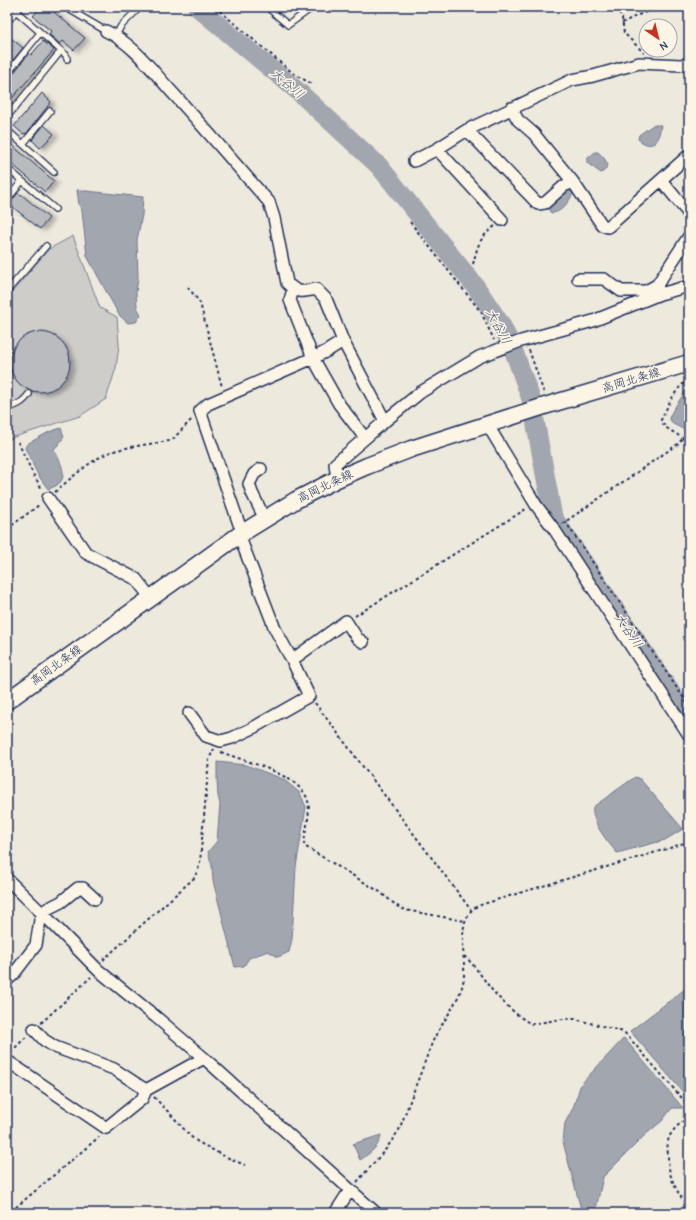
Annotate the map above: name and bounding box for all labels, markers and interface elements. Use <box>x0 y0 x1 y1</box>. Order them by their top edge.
north arrow <box>638 18 678 58</box>
text: N <box>657 38 670 53</box>
water label: 大谷川 <box>268 65 307 102</box>
water label: 大谷川 <box>483 305 514 347</box>
street label: 高岡北条線 <box>600 365 662 395</box>
street label: 高岡北条線 <box>295 467 355 505</box>
water label: 大谷川 <box>611 610 646 651</box>
street label: 高岡北条線 <box>28 642 84 688</box>

